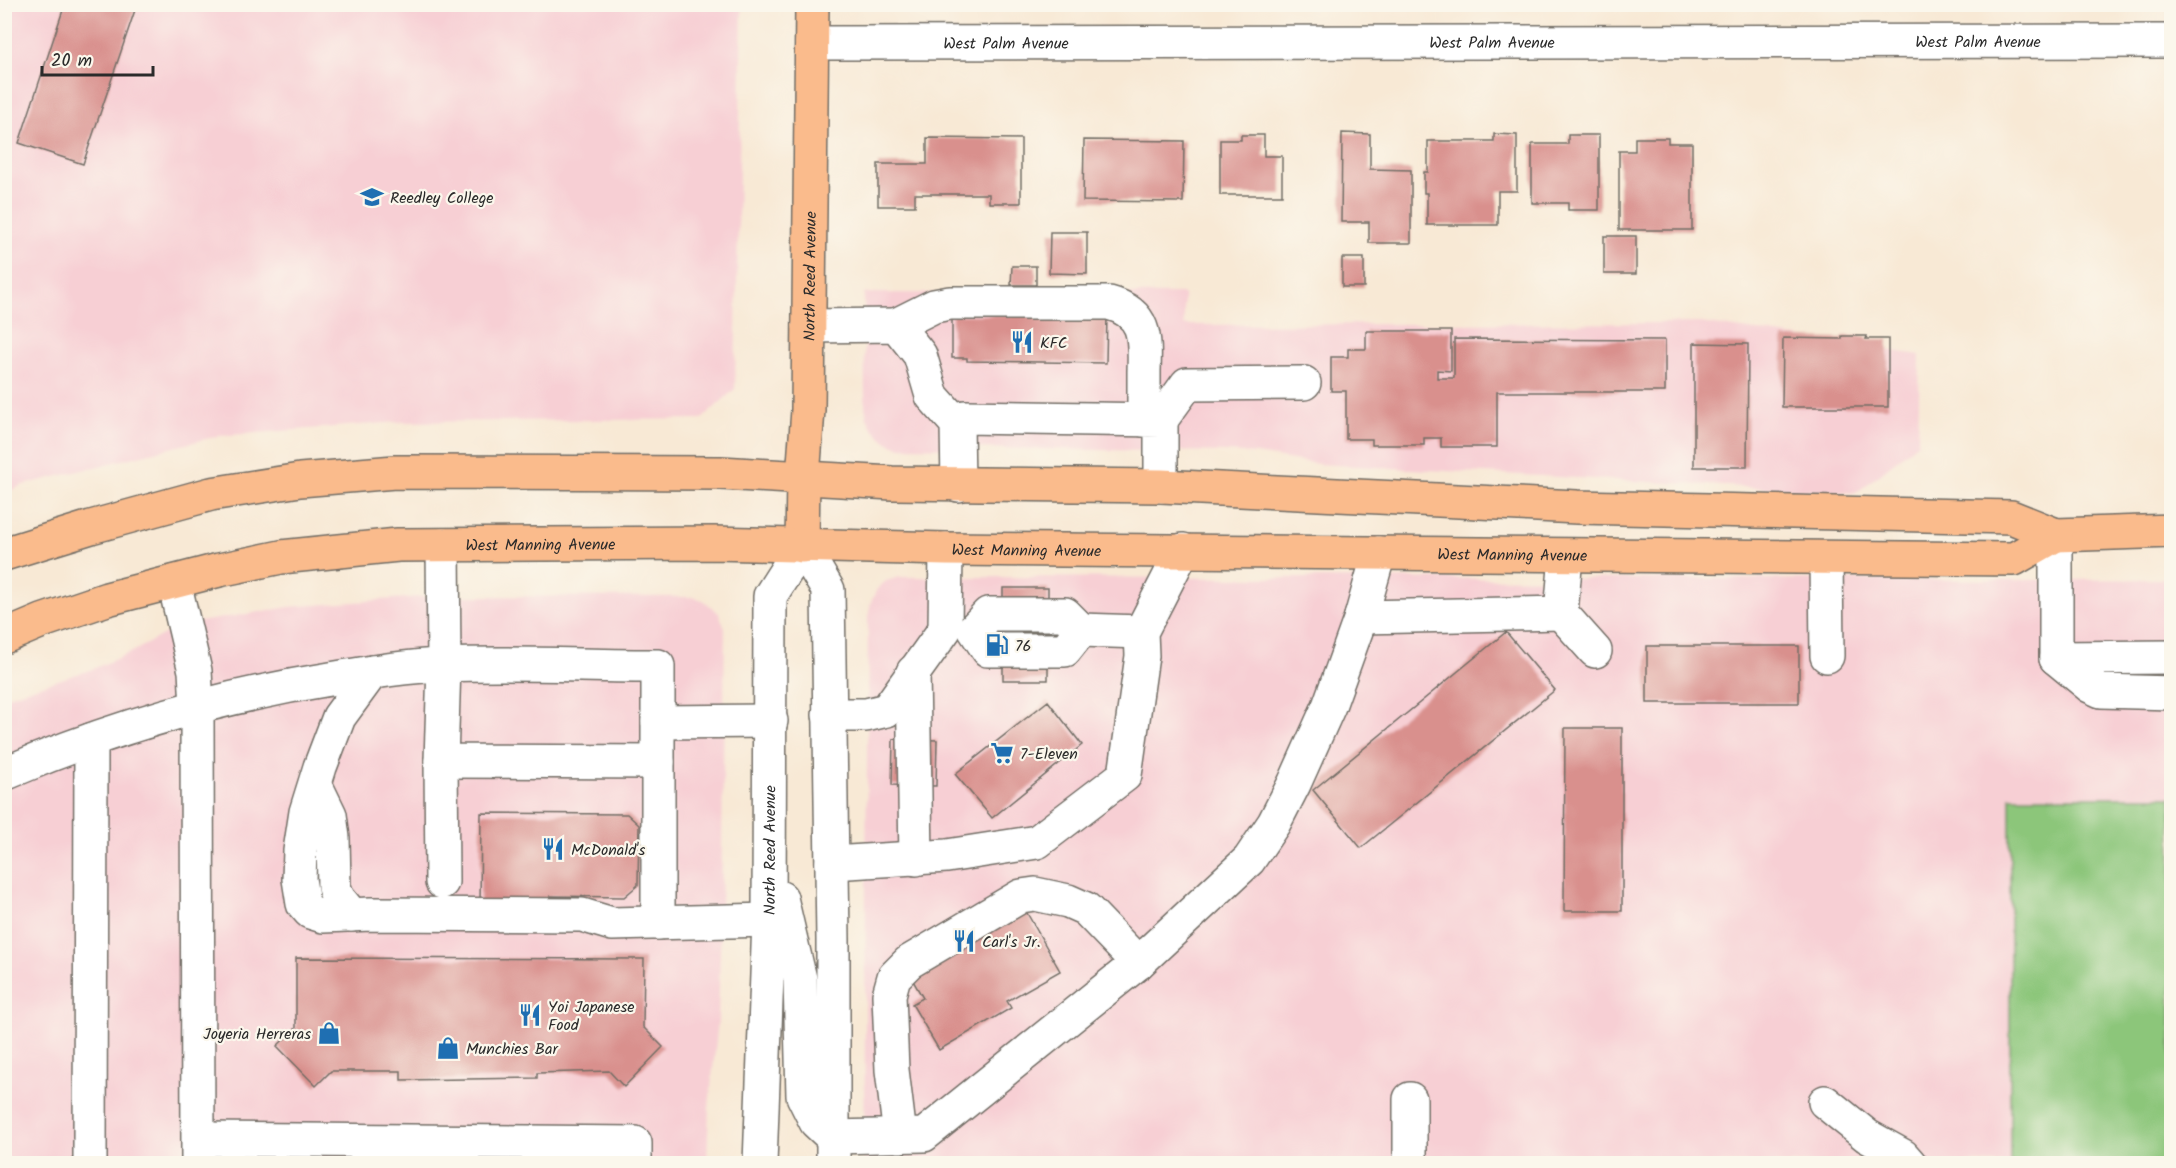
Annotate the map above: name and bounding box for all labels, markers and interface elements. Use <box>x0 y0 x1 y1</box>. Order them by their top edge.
street label: West Palm Avenue <box>1915 30 2041 55</box>
street label: West Palm Avenue <box>1429 31 1555 56</box>
street label: West Palm Avenue <box>943 32 1069 57</box>
scale bar <box>42 39 153 77</box>
text: 20 m <box>51 47 92 76</box>
school or university icon: Reedley College <box>359 184 385 210</box>
place label: Reedley College <box>390 186 493 211</box>
street label: North Reed Avenue <box>798 211 824 341</box>
restaurant icon: KFC <box>1009 329 1035 355</box>
place label: KFC <box>1040 331 1067 356</box>
street label: West Manning Avenue <box>465 533 616 559</box>
street label: West Manning Avenue <box>951 538 1101 564</box>
street label: West Manning Avenue <box>1437 543 1587 569</box>
fuel station icon: 76 <box>984 632 1010 658</box>
place label: 76 <box>1015 634 1031 659</box>
supermarket icon: 7-Eleven <box>989 740 1015 766</box>
place label: 7-Eleven <box>1020 742 1078 767</box>
street label: North Reed Avenue <box>758 785 783 915</box>
restaurant icon: McDonald's <box>540 836 566 862</box>
place label: McDonald's <box>571 838 646 863</box>
restaurant icon: Carl's Jr. <box>951 928 977 954</box>
place label: Carl's Jr. <box>982 930 1040 955</box>
place label: Yoi Japanese Food <box>548 995 635 1038</box>
restaurant icon: Yoi Japanese Food <box>517 1002 543 1028</box>
shop icon: Joyeria Herreras <box>316 1020 342 1046</box>
place label: Joyeria Herreras <box>203 1022 311 1047</box>
shop icon: Munchies Bar <box>435 1035 461 1061</box>
place label: Munchies Bar <box>466 1037 559 1062</box>

